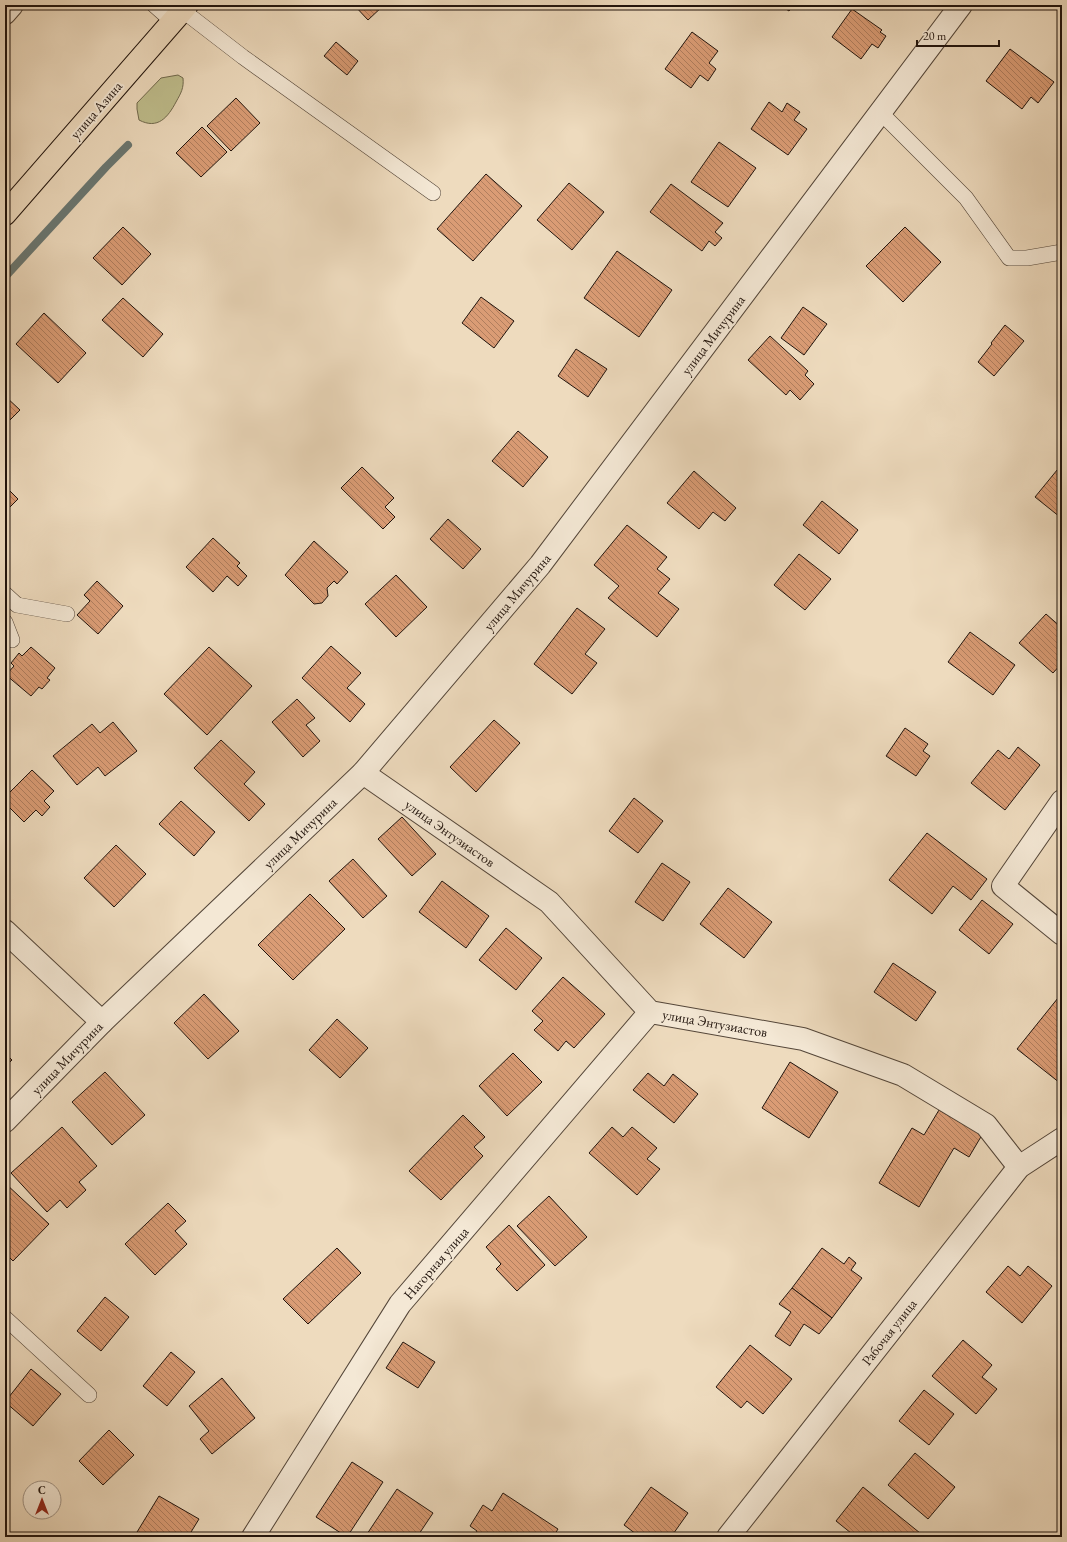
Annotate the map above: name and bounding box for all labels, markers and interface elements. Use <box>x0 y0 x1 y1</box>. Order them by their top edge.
scale bar <box>917 22 999 48</box>
text: 20 m <box>923 28 947 44</box>
street label: улица Азина <box>66 77 126 143</box>
street label: улица Мичурина <box>677 291 749 379</box>
street label: улица Мичурина <box>479 549 555 634</box>
street label: улица Мичурина <box>259 793 341 873</box>
street label: улица Энтузиастов <box>401 795 499 871</box>
street label: улица Энтузиастов <box>661 1005 769 1041</box>
street label: улица Мичурина <box>27 1017 107 1099</box>
street label: Нагорная улица <box>399 1223 473 1303</box>
street label: Рабочая улица <box>857 1295 921 1369</box>
north arrow <box>22 1480 62 1520</box>
text: С <box>38 1483 46 1497</box>

